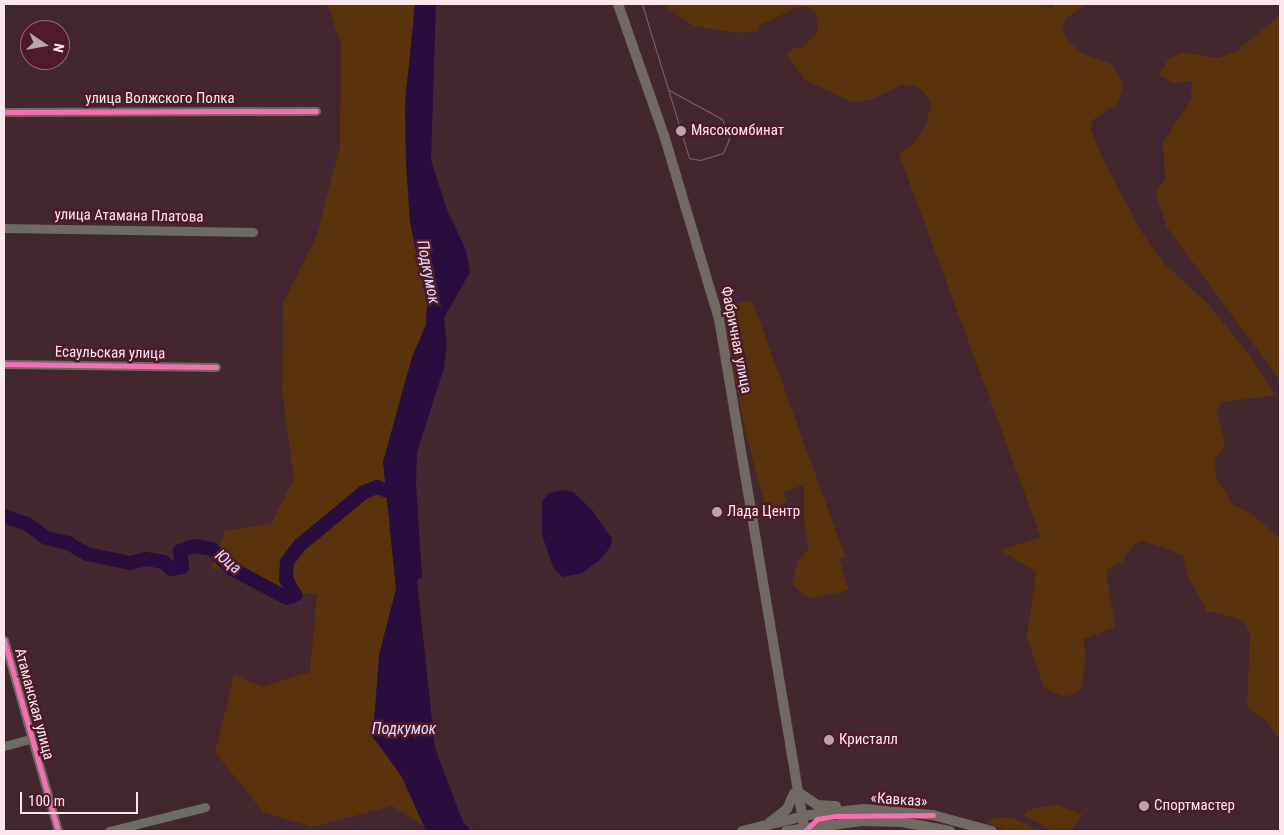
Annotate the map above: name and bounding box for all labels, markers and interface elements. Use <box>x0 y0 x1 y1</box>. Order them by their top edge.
north arrow <box>20 20 70 70</box>
text: N <box>50 42 67 54</box>
street label: улица Волжского Полка <box>85 90 235 108</box>
place label: Мясокомбинат <box>691 122 784 140</box>
marker: Мясокомбинат <box>675 125 687 137</box>
street label: улица Атамана Платова <box>54 206 204 226</box>
water label: Подкумок <box>412 239 444 305</box>
street label: Фабричная улица <box>717 285 755 395</box>
street label: Есаульская улица <box>55 343 165 363</box>
place label: Лада Центр <box>727 503 800 521</box>
marker: Лада Центр <box>711 506 723 518</box>
water label: Юца <box>211 546 245 578</box>
street label: Атаманская улица <box>10 646 58 762</box>
water label: Подкумок <box>372 719 436 739</box>
place label: Кристалл <box>839 731 898 749</box>
marker: Кристалл <box>823 734 835 746</box>
scale bar <box>22 782 140 814</box>
street label: «Кавказ» <box>870 789 928 811</box>
text: 100 m <box>28 792 65 810</box>
place label: Спортмастер <box>1154 797 1235 815</box>
marker: Спортмастер <box>1138 800 1150 812</box>

